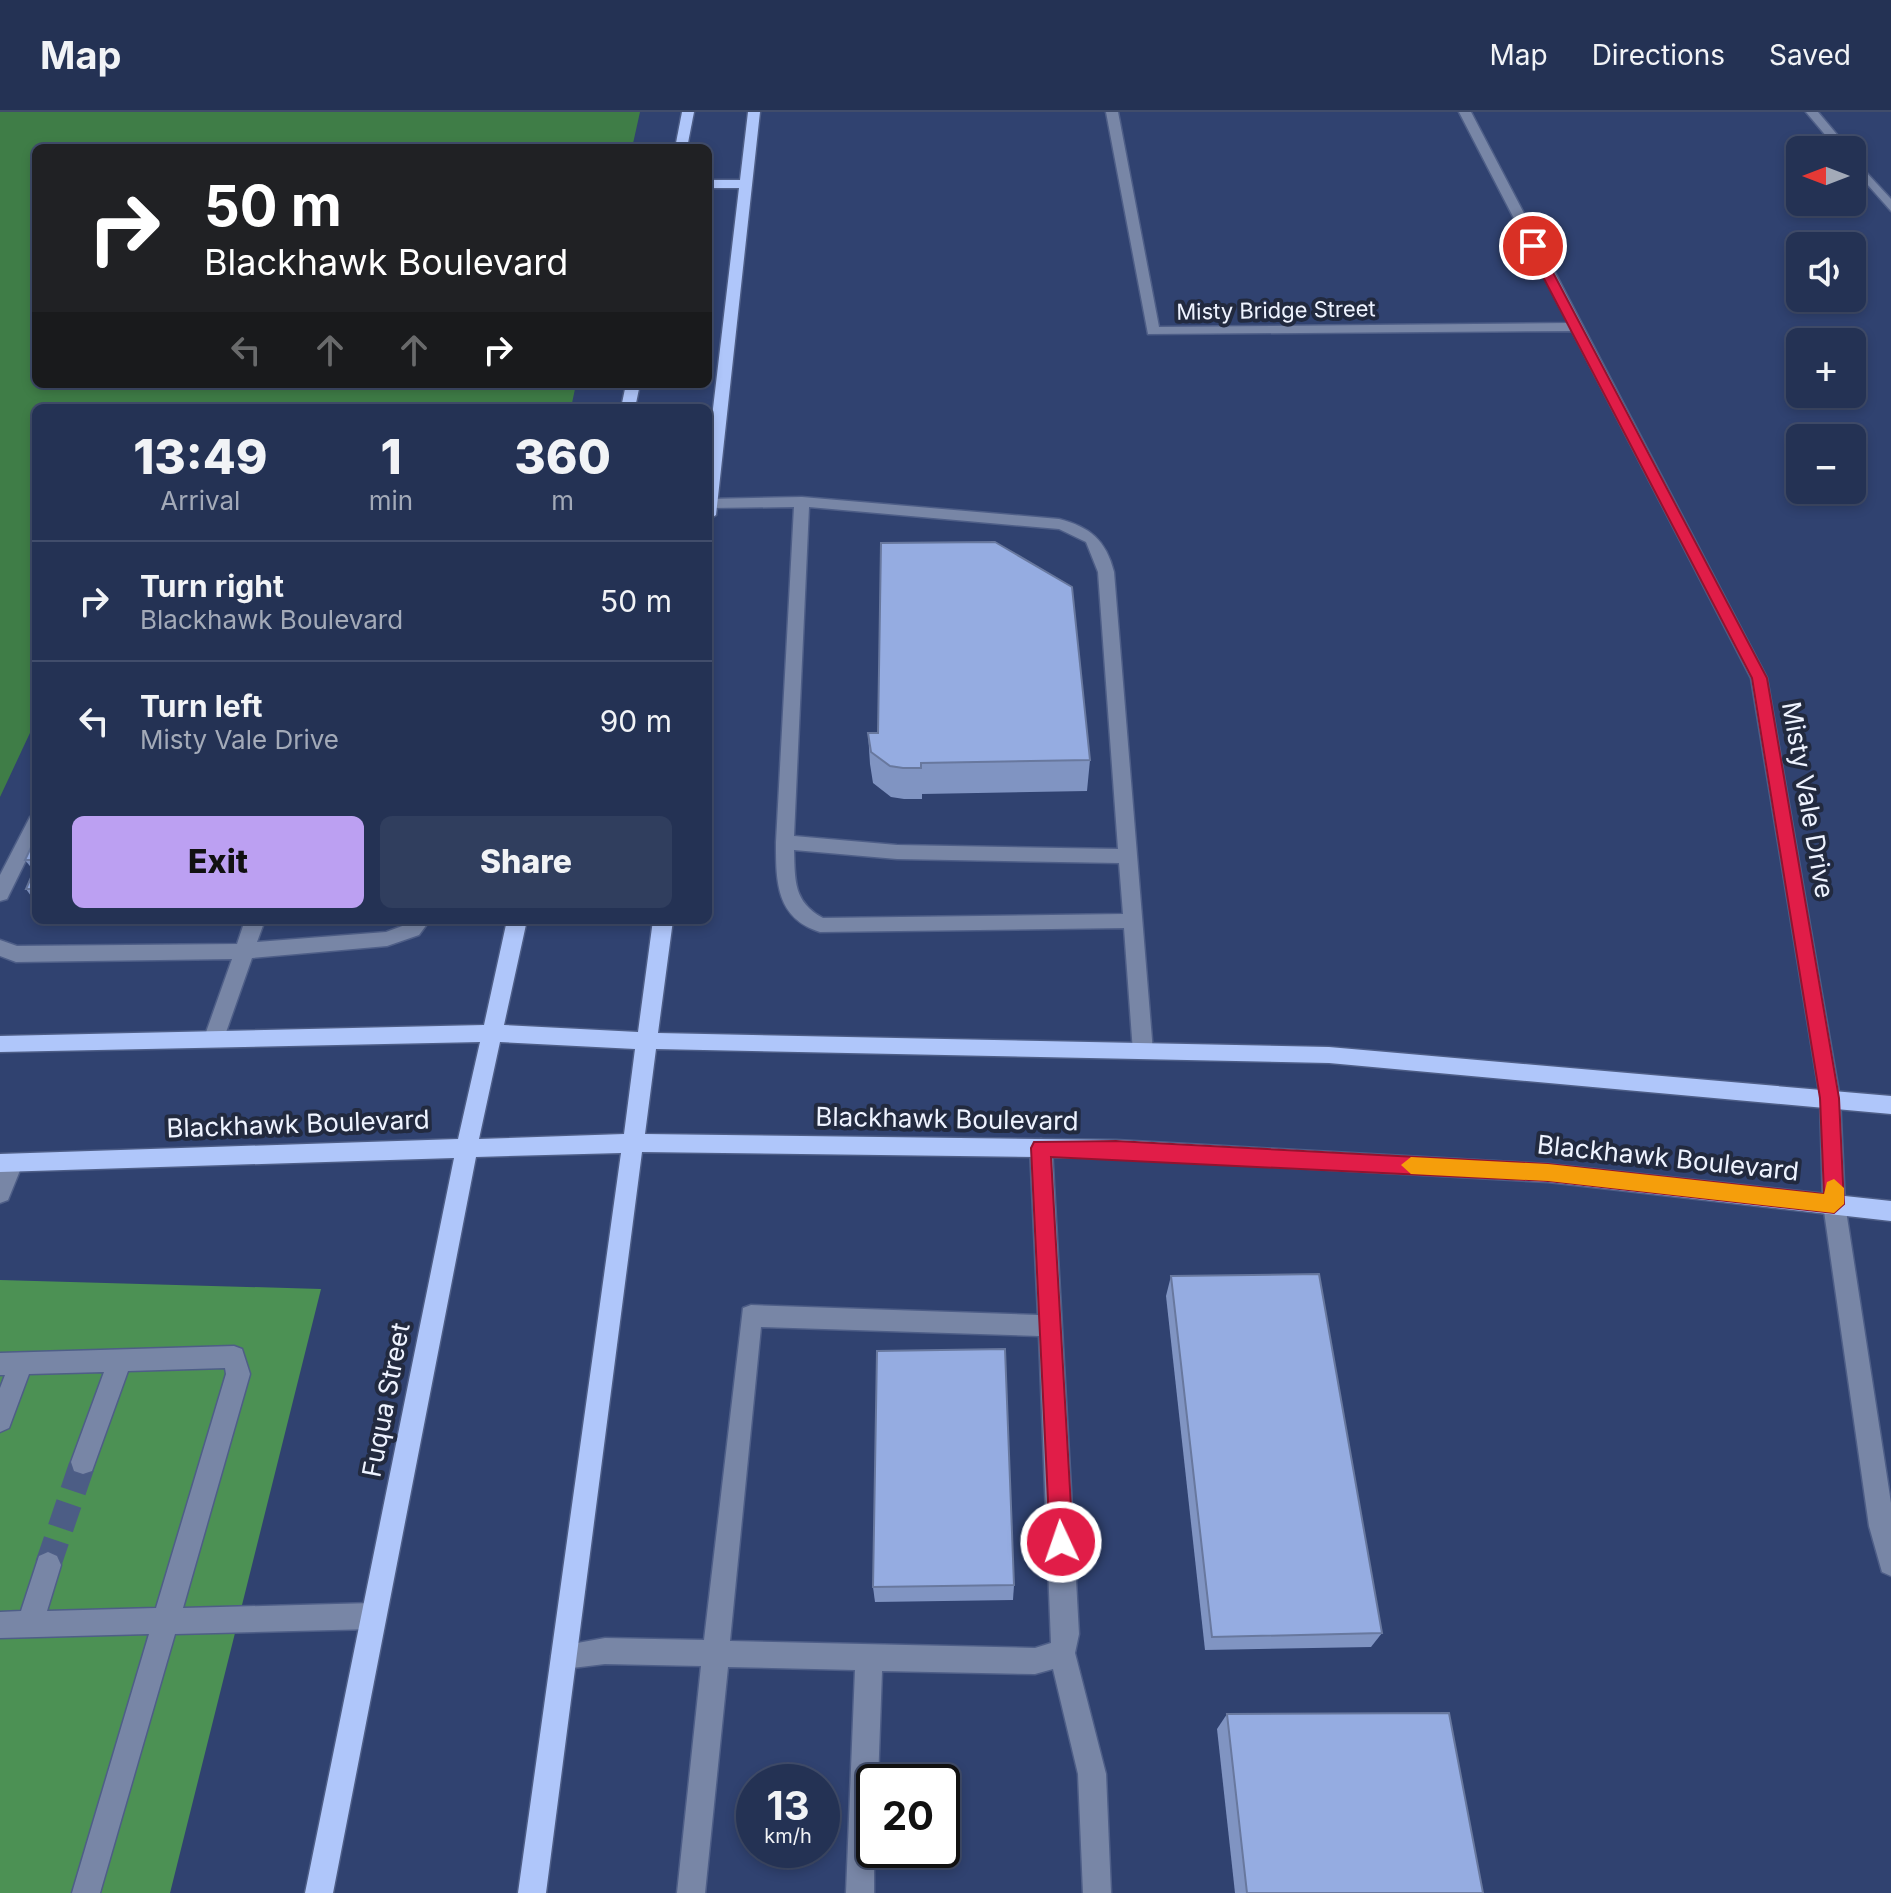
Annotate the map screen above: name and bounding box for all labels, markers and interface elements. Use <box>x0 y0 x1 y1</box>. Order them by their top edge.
text: Map <box>40 32 121 78</box>
text: Map <box>1489 38 1548 72</box>
text: Directions <box>1592 38 1725 72</box>
text: Saved <box>1769 38 1851 72</box>
north arrow <box>1786 136 1866 216</box>
map controls <box>1786 136 1866 504</box>
text: 50 m <box>204 172 342 240</box>
icon: right <box>72 176 176 280</box>
pin <box>1499 212 1567 280</box>
icon: arrive <box>1511 224 1555 268</box>
button: sound <box>1786 232 1866 312</box>
text: Blackhawk Boulevard <box>204 240 568 284</box>
street label: Misty Bridge Street <box>1176 295 1376 325</box>
icon: left <box>224 328 268 372</box>
icon: ahead <box>308 328 352 372</box>
icon: ahead <box>392 328 436 372</box>
icon: right <box>476 328 520 372</box>
button: + <box>1786 328 1866 408</box>
button: − <box>1786 424 1866 504</box>
text: 13:49 <box>133 427 268 486</box>
text: 1 <box>380 427 402 486</box>
text: 360 <box>514 427 611 486</box>
text: Arrival <box>160 485 240 516</box>
text: min <box>369 485 413 516</box>
text: m <box>551 485 574 516</box>
text: Turn right <box>140 568 284 604</box>
icon: right <box>72 579 116 623</box>
text: 50 m <box>600 583 672 619</box>
text: Blackhawk Boulevard <box>140 604 403 635</box>
text: Turn left <box>140 688 262 724</box>
icon: left <box>72 699 116 743</box>
street label: Misty Vale Drive <box>1776 699 1841 901</box>
text: 90 m <box>600 703 672 739</box>
text: Misty Vale Drive <box>140 724 339 755</box>
button: Exit <box>72 816 364 908</box>
button: Share <box>380 816 672 908</box>
street label: Blackhawk Boulevard <box>815 1101 1079 1136</box>
street label: Blackhawk Boulevard <box>166 1103 430 1144</box>
street label: Blackhawk Boulevard <box>1536 1128 1801 1187</box>
street label: Fuqua Street <box>355 1320 416 1480</box>
position arrow <box>1019 1500 1103 1584</box>
speed limit sign: 20 <box>856 1764 960 1868</box>
text: 13 <box>766 1781 810 1830</box>
text: km/h <box>764 1824 812 1848</box>

